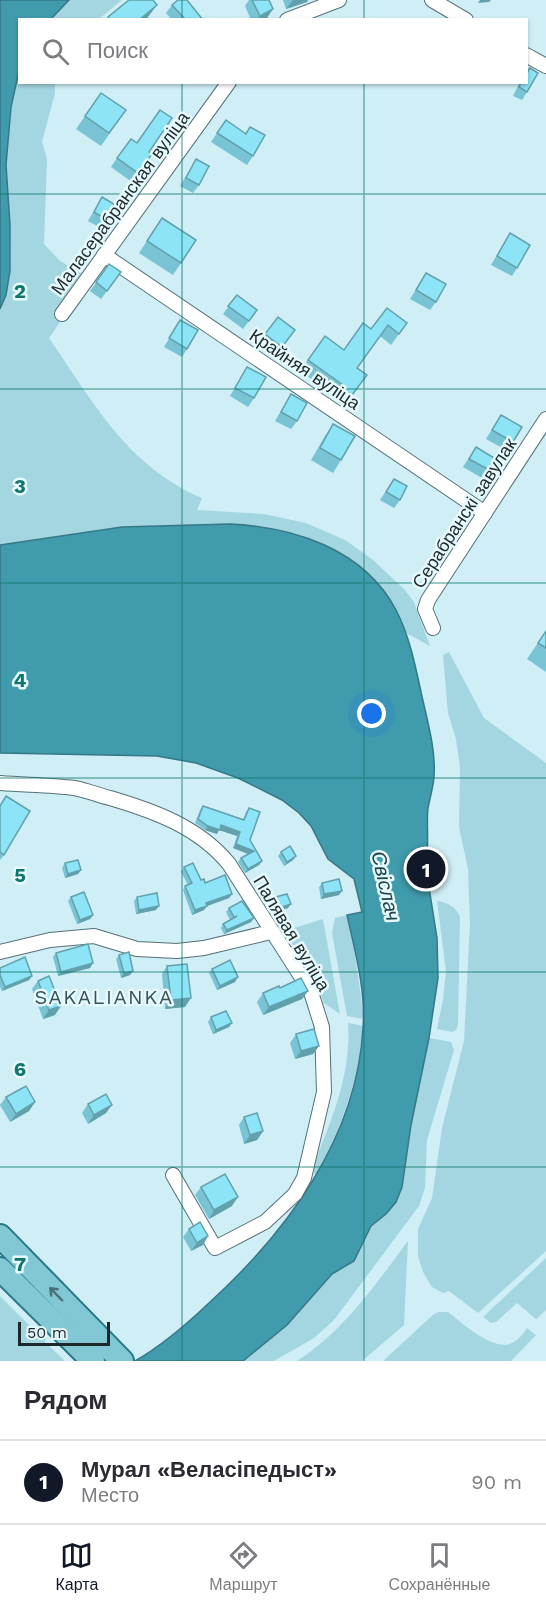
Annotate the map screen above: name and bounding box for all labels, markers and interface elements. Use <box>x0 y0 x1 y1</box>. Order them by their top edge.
search box <box>18 18 528 84</box>
icon: search <box>39 35 72 68</box>
text: Поиск <box>87 38 148 63</box>
street label: Маласерабранская вуліца <box>47 107 194 298</box>
text: 2 <box>14 279 26 303</box>
street label: Крайняя вуліца <box>246 324 365 414</box>
street label: Серабранскі завулак <box>408 434 520 592</box>
text: 3 <box>14 474 26 498</box>
text: 4 <box>14 668 27 692</box>
your location <box>357 699 386 728</box>
pin: 1 <box>406 846 446 892</box>
water label: Свіслач <box>366 849 406 923</box>
text: 5 <box>14 863 26 887</box>
street label: Палявая вуліца <box>249 871 335 995</box>
district label: SAKALIANKA <box>34 985 174 1009</box>
text: 6 <box>14 1057 26 1081</box>
text: 7 <box>14 1252 26 1276</box>
one-way arrow <box>49 1286 63 1301</box>
scale bar <box>18 1319 110 1346</box>
text: 50 m <box>27 1323 67 1342</box>
text: Рядом <box>24 1385 107 1415</box>
text: Мурал «Веласіпедыст» <box>81 1457 337 1482</box>
text: 1 <box>39 1470 48 1494</box>
text: 90 m <box>471 1470 522 1494</box>
text: Место <box>81 1483 139 1507</box>
tab: Карта <box>56 1539 98 1594</box>
tab: Маршрут <box>209 1539 278 1594</box>
tab: Сохранённые <box>389 1539 490 1594</box>

